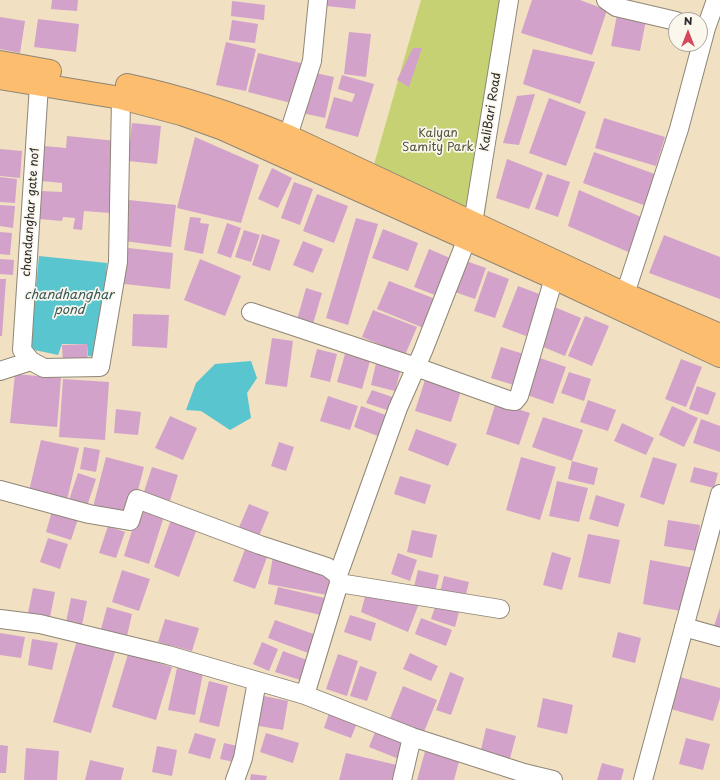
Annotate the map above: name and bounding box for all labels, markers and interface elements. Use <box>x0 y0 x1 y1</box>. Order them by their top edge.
north arrow <box>668 12 708 52</box>
text: N <box>684 12 692 29</box>
street label: KaliBari Road <box>478 71 504 153</box>
park label: Kalyan Samity Park <box>402 127 474 155</box>
street label: chandanghar gate no1 <box>19 147 43 277</box>
water label: chandhanghar pond <box>24 287 114 318</box>

